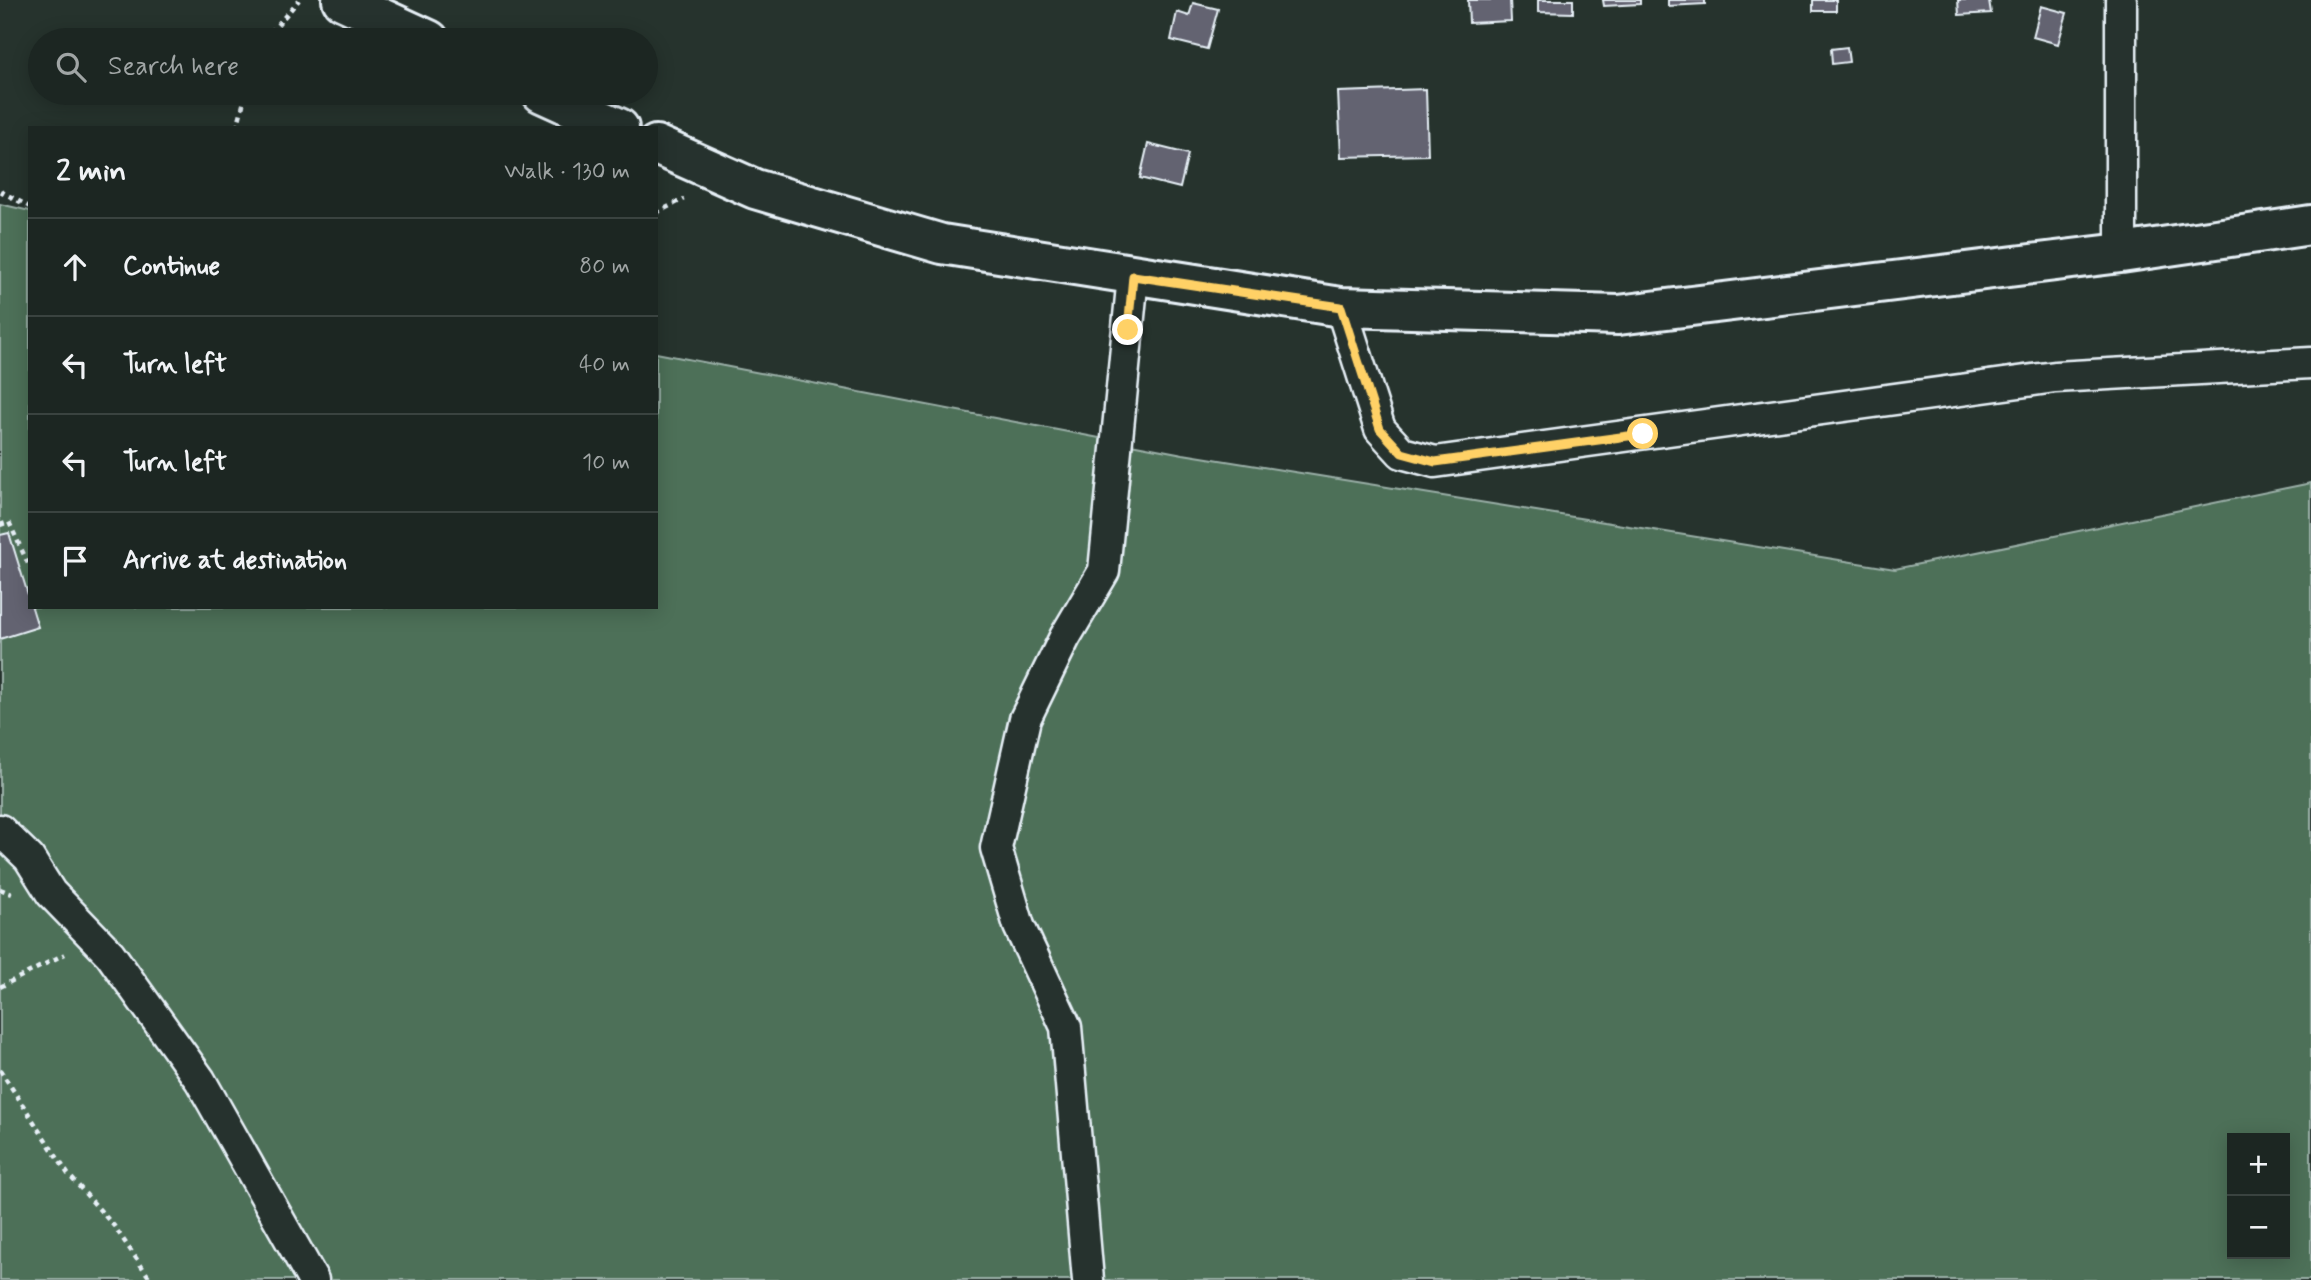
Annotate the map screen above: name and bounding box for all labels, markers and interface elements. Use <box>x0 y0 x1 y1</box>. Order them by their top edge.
search box <box>28 28 658 105</box>
icon: search <box>52 48 90 86</box>
text: Search here <box>108 50 239 84</box>
text: 2 min <box>56 152 126 191</box>
text: Walk · 130 m <box>504 157 630 187</box>
icon: ahead <box>56 248 94 286</box>
text: Continue <box>123 250 220 284</box>
text: 80 m <box>579 252 630 282</box>
route end <box>1112 314 1143 345</box>
icon: left <box>56 346 94 384</box>
text: Turn left <box>123 348 227 382</box>
text: 40 m <box>579 350 630 380</box>
route start <box>1627 418 1658 449</box>
icon: left <box>56 444 94 482</box>
text: Turn left <box>123 446 227 480</box>
text: 10 m <box>582 448 630 478</box>
icon: arrive <box>56 542 94 580</box>
text: Arrive at destination <box>123 544 347 578</box>
map controls <box>2227 1133 2290 1259</box>
button: + <box>2227 1133 2290 1196</box>
button: − <box>2227 1196 2290 1259</box>

